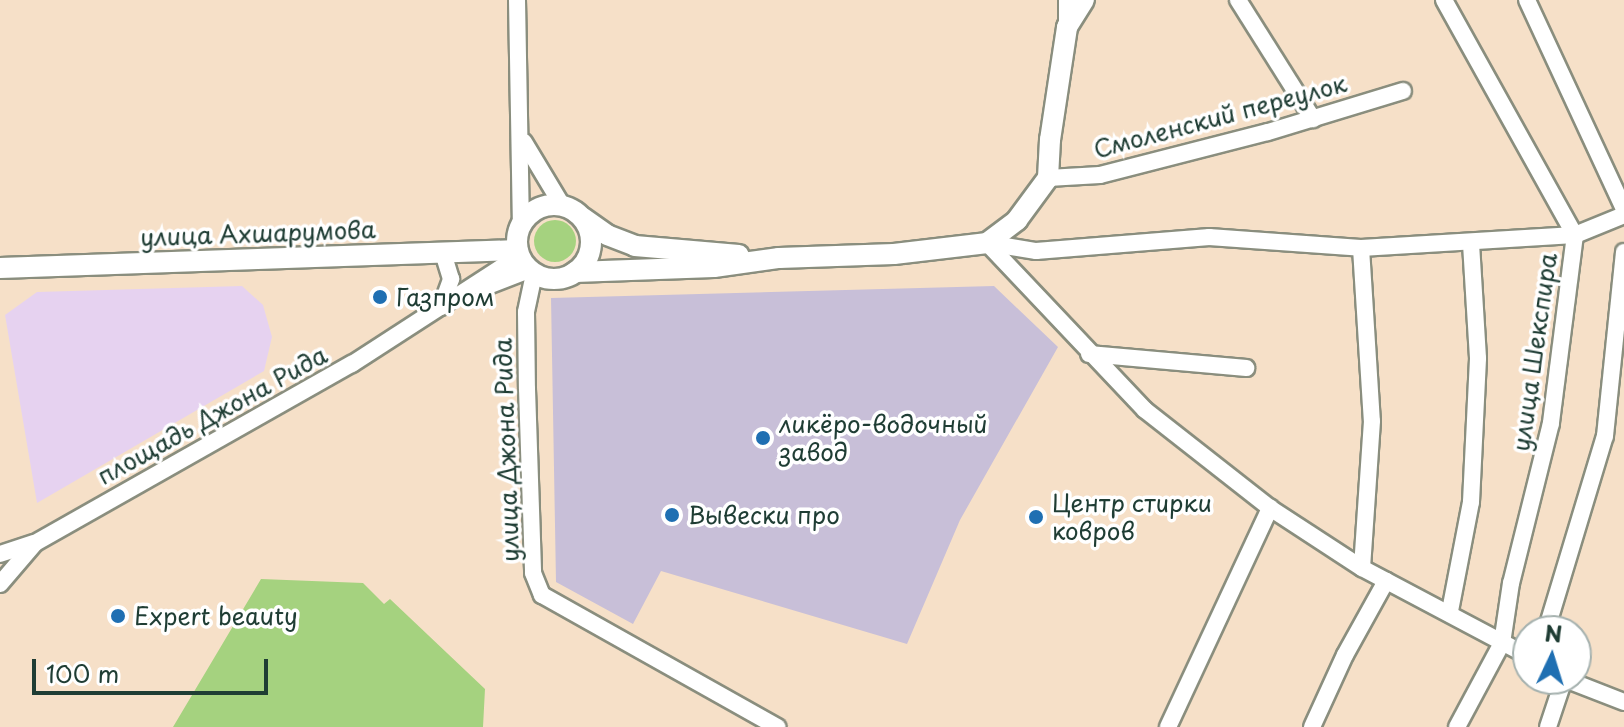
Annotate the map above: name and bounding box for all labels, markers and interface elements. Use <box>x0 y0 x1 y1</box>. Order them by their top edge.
street label: Смоленский переулок <box>1090 68 1350 164</box>
street label: улица Ахшарумова <box>139 214 377 252</box>
street label: улица Шекспира <box>1506 250 1562 454</box>
place label: Газпром <box>396 283 495 311</box>
marker: Газпром <box>371 288 389 306</box>
street label: улица Джона Рида <box>488 337 524 563</box>
street label: площадь Джона Рида <box>92 340 332 490</box>
place label: ликёро-водочный завод <box>779 410 988 466</box>
marker: ликёро-водочный завод <box>754 429 772 447</box>
place label: Центр стирки ковров <box>1052 489 1213 545</box>
place label: Вывески про <box>688 501 842 529</box>
marker: Вывески про <box>663 506 681 524</box>
marker: Центр стирки ковров <box>1027 508 1045 526</box>
place label: Expert beauty <box>134 602 298 630</box>
marker: Expert beauty <box>109 607 127 625</box>
north arrow <box>1512 615 1592 695</box>
text: N <box>1544 615 1563 650</box>
scale bar <box>36 643 272 693</box>
text: 100 m <box>46 655 119 691</box>

